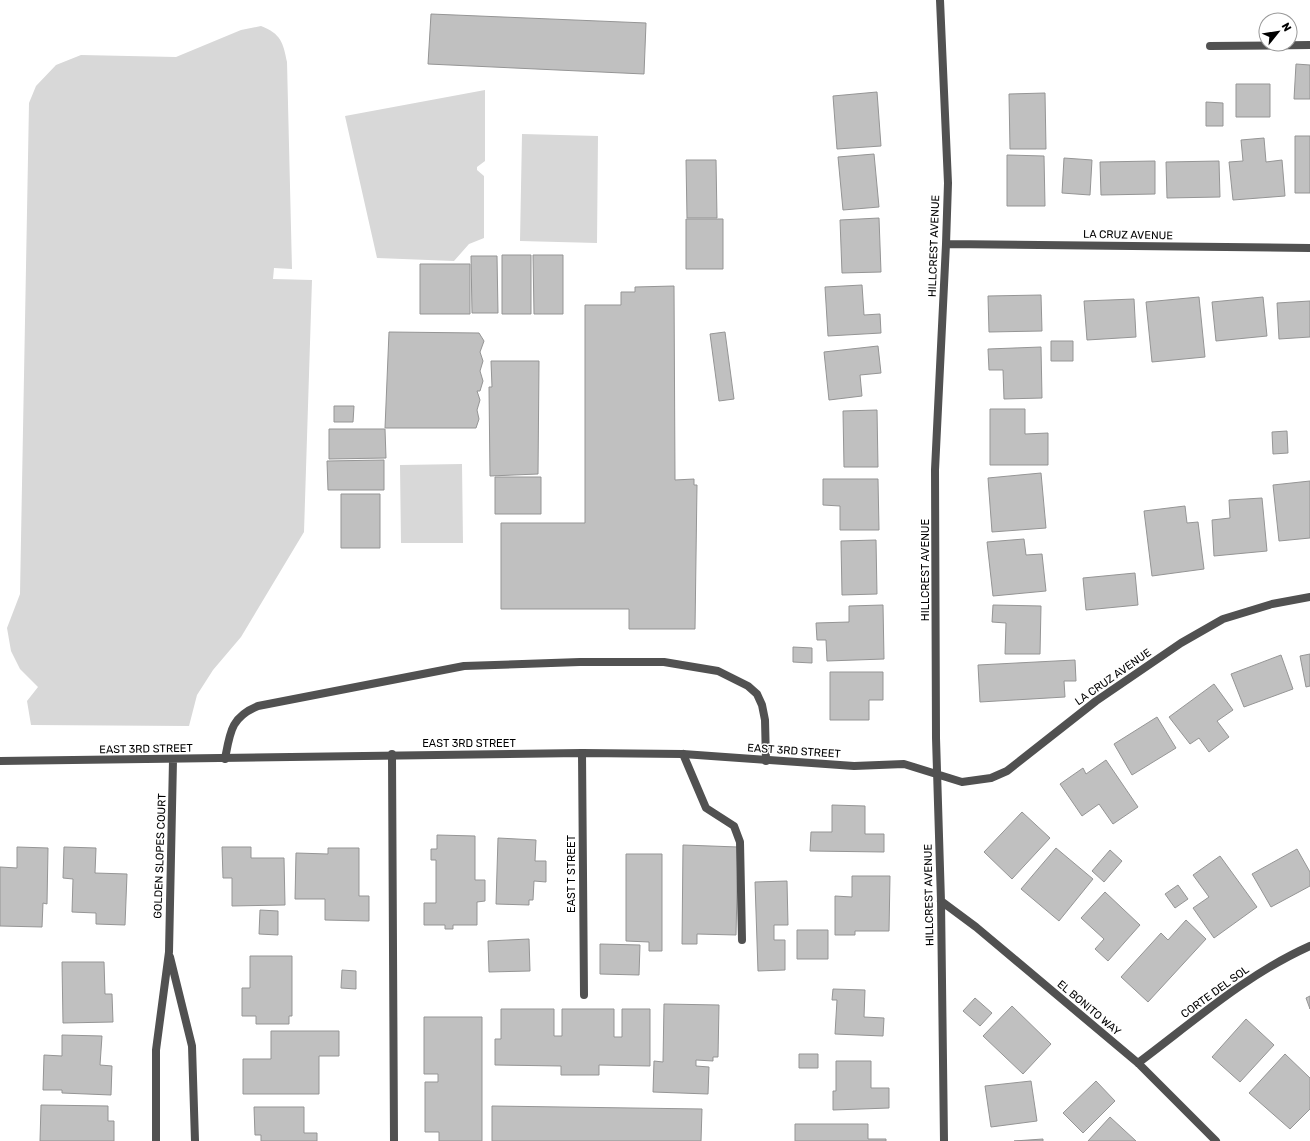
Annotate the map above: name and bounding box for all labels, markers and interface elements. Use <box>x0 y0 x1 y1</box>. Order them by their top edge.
north arrow <box>1258 12 1298 52</box>
text: N <box>1279 21 1294 34</box>
street label: HILLCREST AVENUE <box>926 194 942 297</box>
street label: LA CRUZ AVENUE <box>1083 228 1173 242</box>
street label: HILLCREST AVENUE <box>919 519 932 621</box>
street label: LA CRUZ AVENUE <box>1072 646 1154 708</box>
street label: EAST 3RD STREET <box>422 737 516 750</box>
street label: EAST 3RD STREET <box>747 741 842 761</box>
street label: EAST 3RD STREET <box>99 742 194 756</box>
street label: GOLDEN SLOPES COURT <box>151 793 169 919</box>
street label: EAST T STREET <box>565 834 578 913</box>
street label: HILLCREST AVENUE <box>922 843 936 946</box>
street label: CORTE DEL SOL <box>1178 963 1252 1021</box>
street label: EL BONITO WAY <box>1055 978 1123 1038</box>

